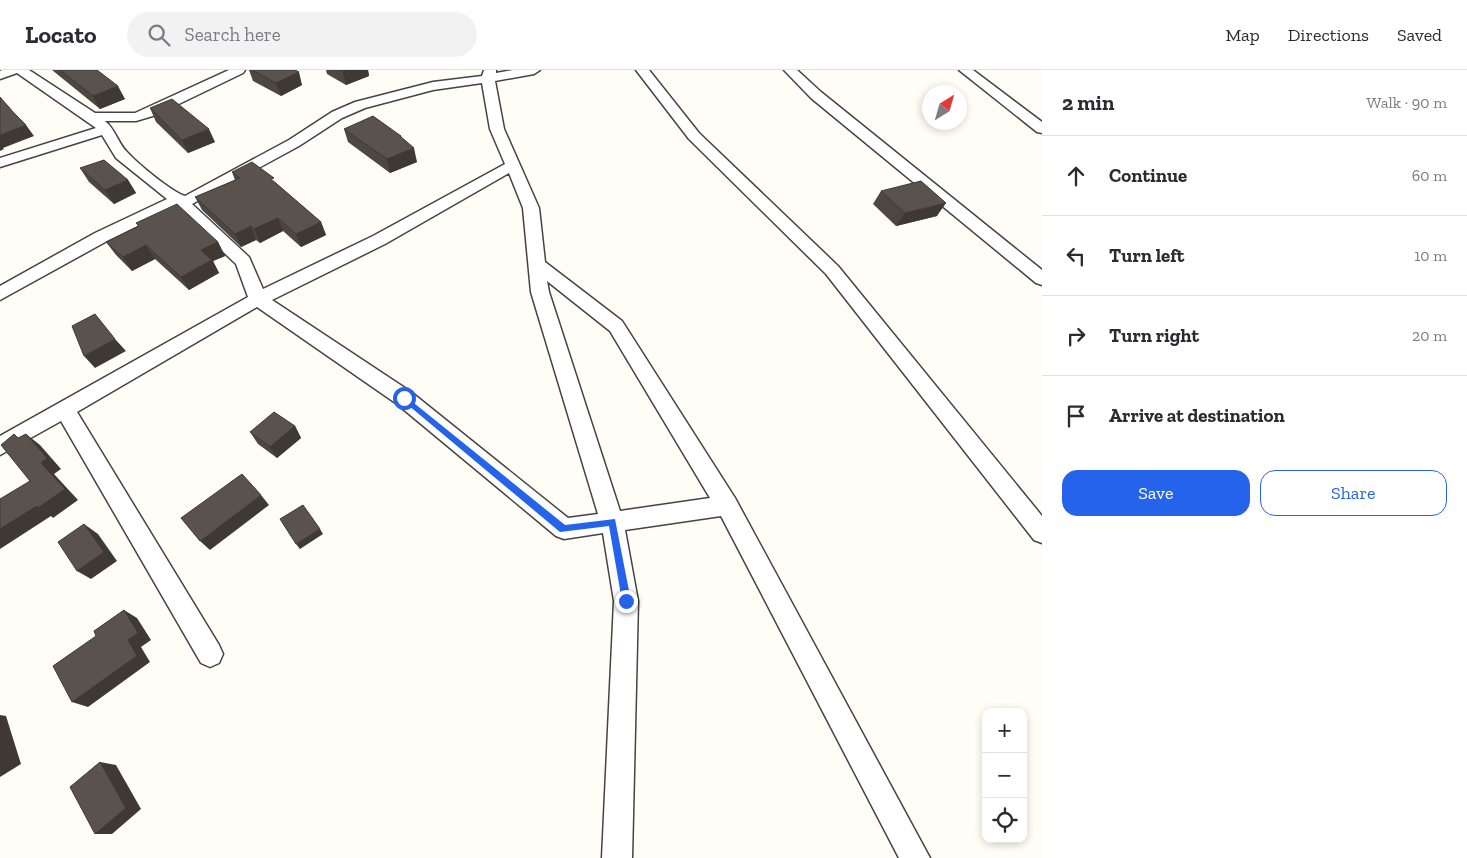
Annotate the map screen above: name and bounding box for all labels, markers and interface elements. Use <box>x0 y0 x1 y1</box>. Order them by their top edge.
search box <box>127 12 477 57</box>
text: Locato <box>25 20 97 49</box>
icon: search <box>145 21 173 49</box>
text: Search here <box>185 23 281 46</box>
text: Map <box>1225 24 1260 46</box>
text: Directions <box>1288 24 1369 46</box>
text: Saved <box>1397 24 1442 46</box>
north arrow <box>922 85 967 130</box>
text: 2 min <box>1062 90 1114 115</box>
text: Walk · 90 m <box>1367 93 1447 112</box>
icon: ahead <box>1062 162 1090 190</box>
text: Continue <box>1109 164 1187 187</box>
text: 60 m <box>1412 166 1447 185</box>
icon: left <box>1062 242 1090 270</box>
text: Turn left <box>1109 244 1184 267</box>
text: 10 m <box>1414 246 1447 265</box>
icon: right <box>1062 322 1090 350</box>
text: Turn right <box>1109 324 1199 347</box>
text: 20 m <box>1412 326 1447 345</box>
route start <box>393 387 416 410</box>
icon: arrive <box>1062 402 1090 430</box>
text: Arrive at destination <box>1109 404 1285 427</box>
button: Save <box>1062 470 1250 516</box>
button: Share <box>1260 470 1447 516</box>
route end <box>615 590 638 613</box>
map controls <box>982 708 1027 843</box>
button: + <box>982 708 1027 753</box>
button: − <box>982 753 1027 798</box>
button: locate <box>982 798 1027 843</box>

